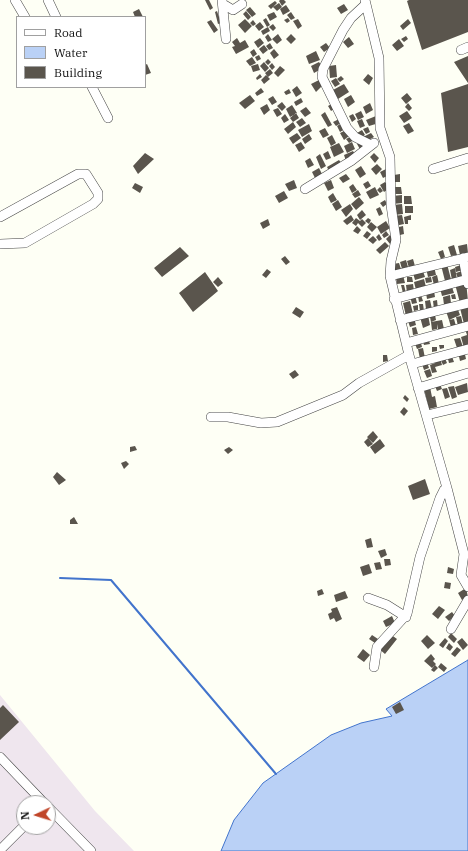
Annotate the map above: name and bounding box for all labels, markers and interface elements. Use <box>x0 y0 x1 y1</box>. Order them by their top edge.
legend <box>16 16 146 88</box>
text: Road <box>54 25 83 40</box>
text: Water <box>54 45 87 60</box>
text: Building <box>54 65 102 80</box>
north arrow <box>16 795 56 835</box>
text: N <box>18 811 32 821</box>

